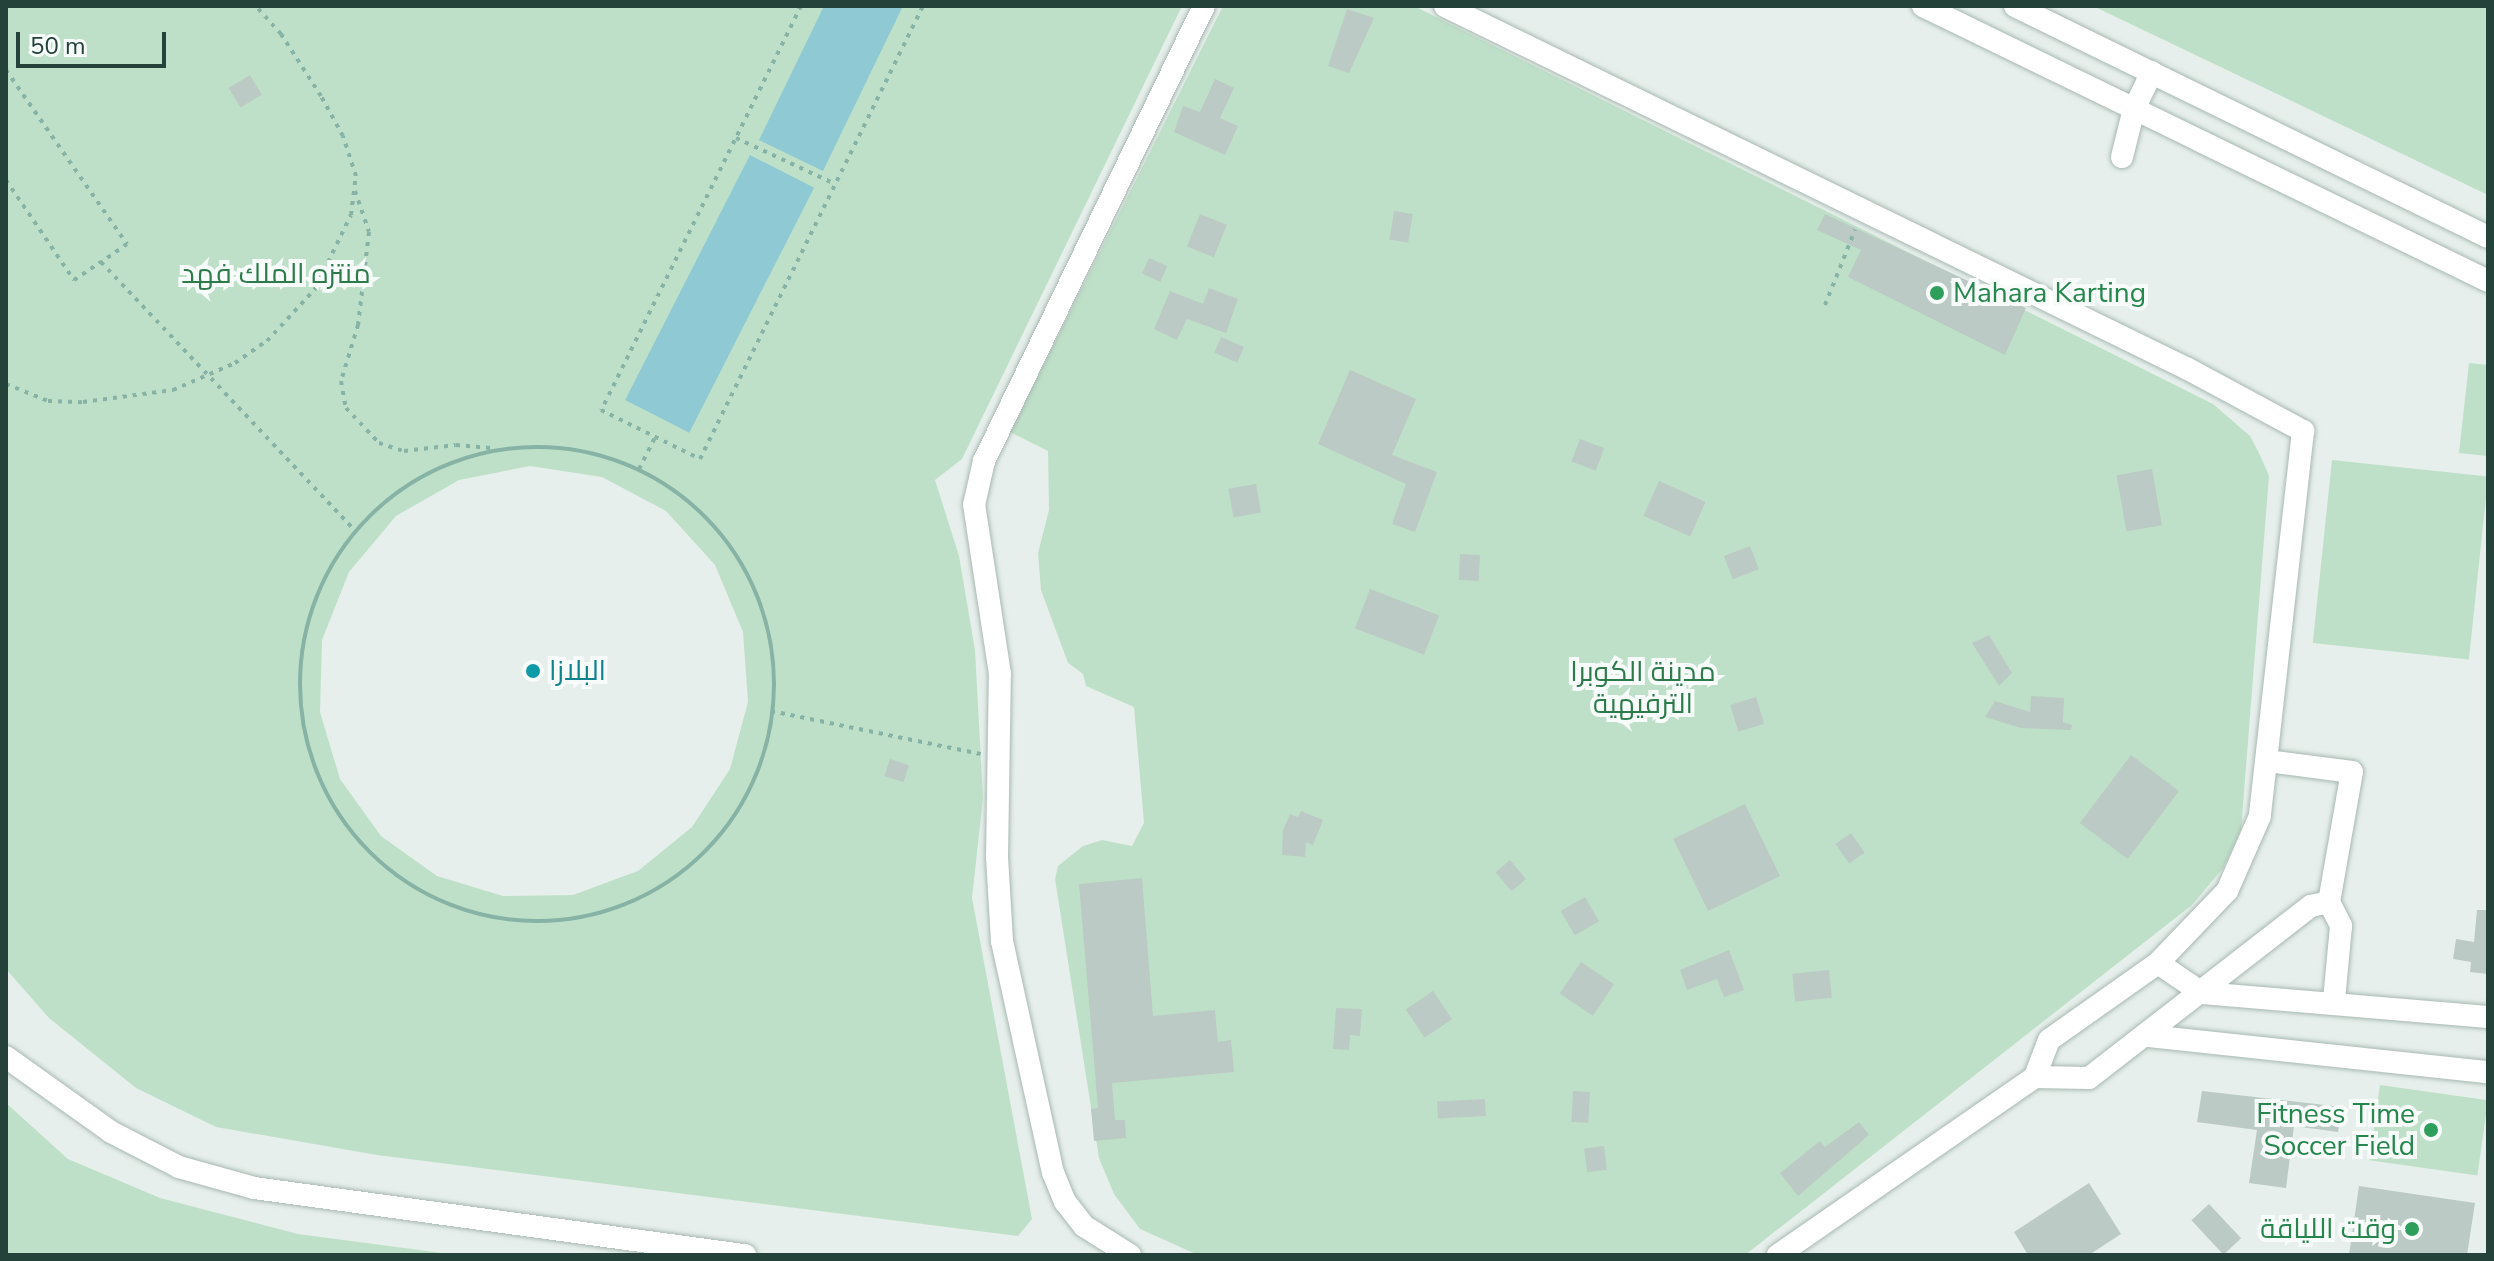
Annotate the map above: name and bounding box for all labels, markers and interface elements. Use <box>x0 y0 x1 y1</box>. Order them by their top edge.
scale bar <box>20 16 170 66</box>
text: 50 m <box>30 30 86 62</box>
park label: منتزه الملك فهد <box>181 257 371 291</box>
place label: Mahara Karting <box>1953 276 2146 310</box>
marker: Mahara Karting <box>1928 284 1946 302</box>
place label: البلازا <box>549 654 606 688</box>
park label: مدينة الكوبرا الترفيهية <box>1570 655 1716 721</box>
marker: البلازا <box>524 662 542 680</box>
place label: Fitness Time Soccer Field <box>2256 1097 2415 1163</box>
marker: Fitness Time Soccer Field <box>2422 1121 2440 1139</box>
place label: وقت اللياقة <box>2260 1212 2396 1246</box>
marker: وقت اللياقة <box>2403 1220 2421 1238</box>

